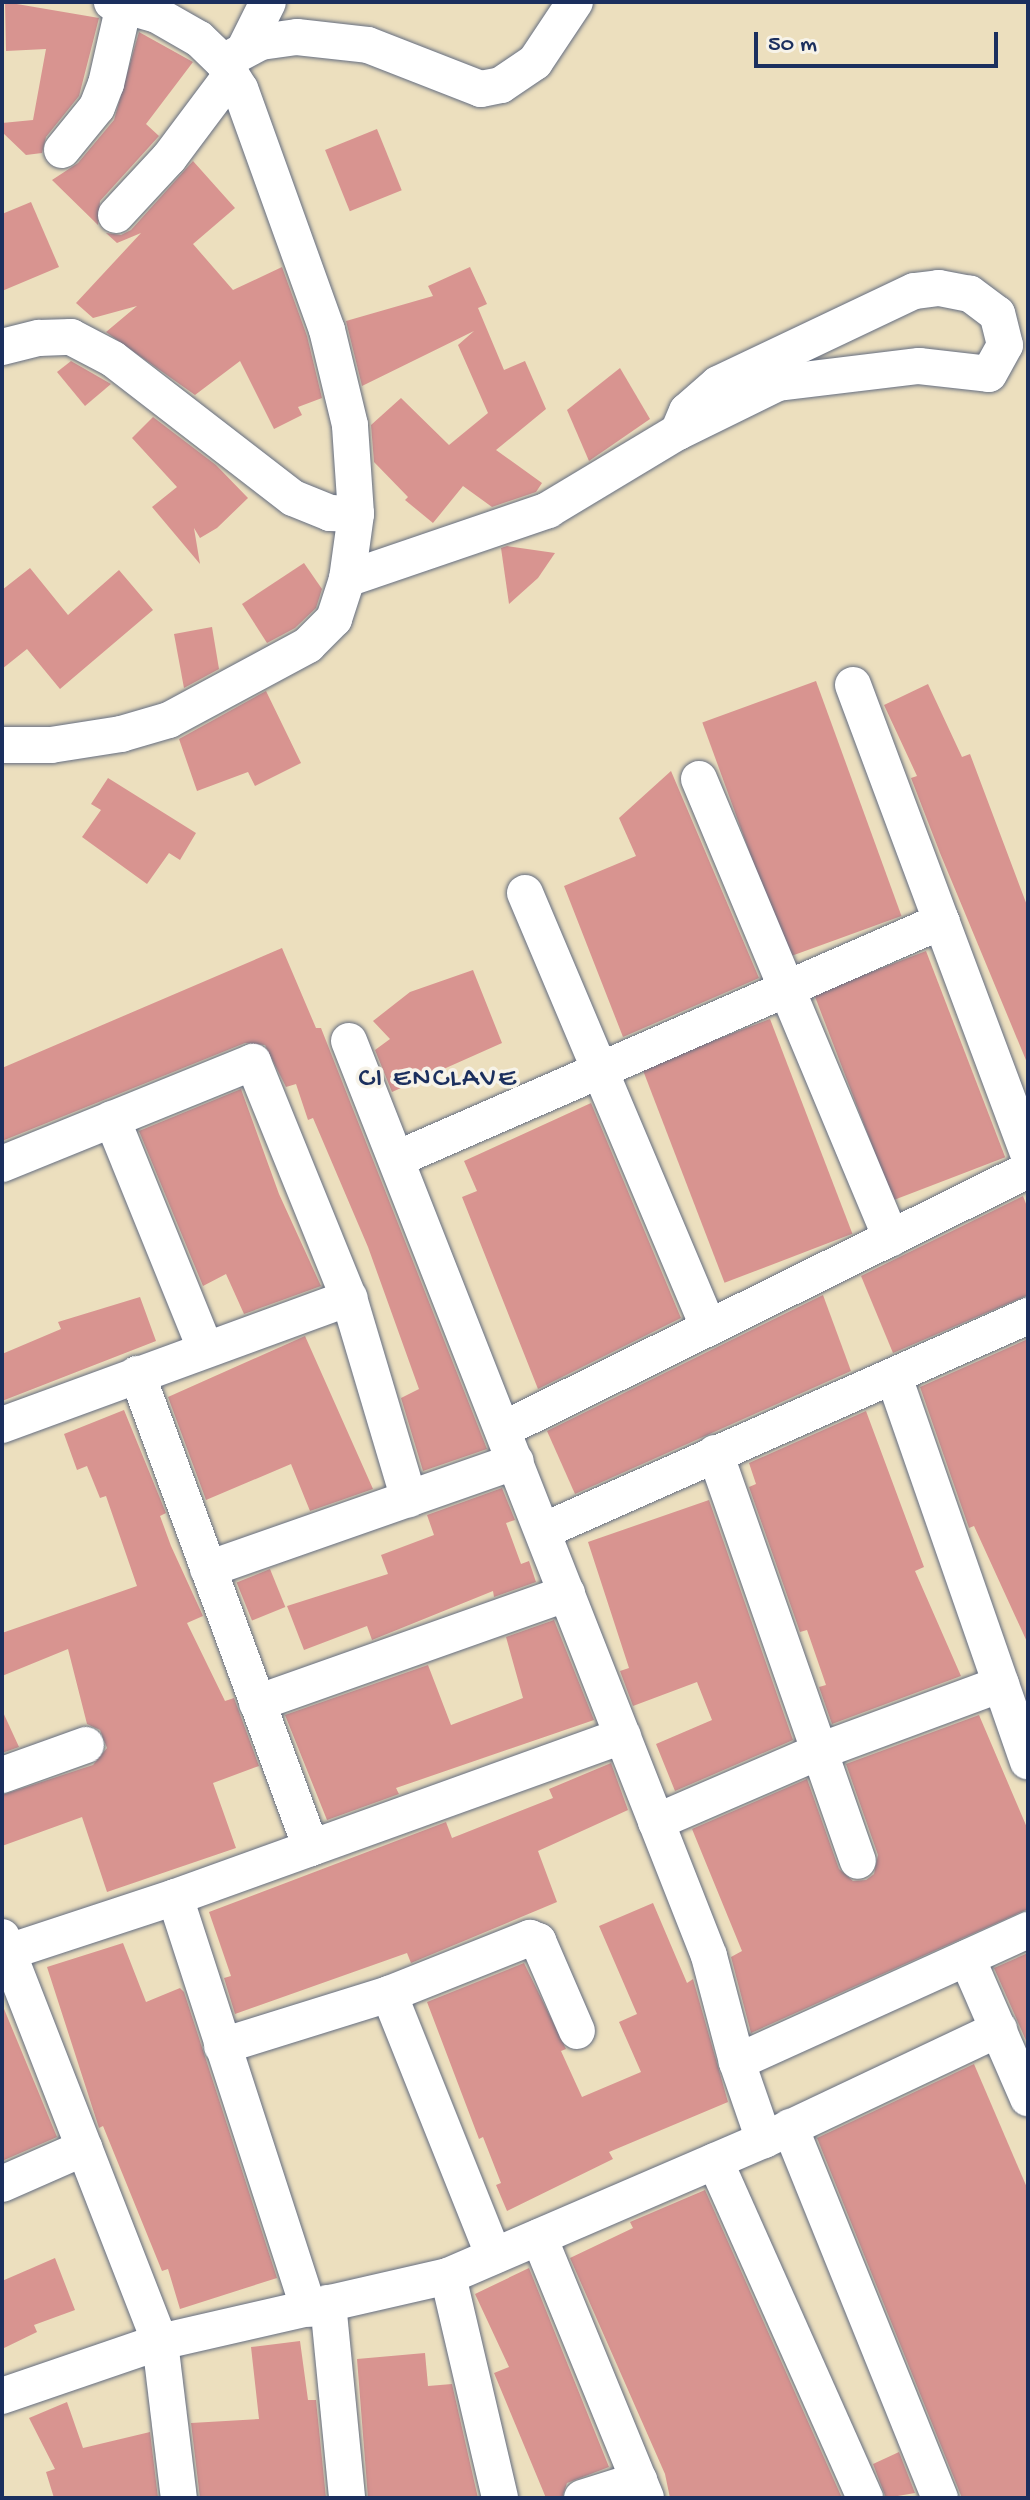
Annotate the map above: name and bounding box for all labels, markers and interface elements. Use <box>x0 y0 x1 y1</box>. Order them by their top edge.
scale bar <box>758 16 1002 66</box>
text: 50 m <box>768 31 817 60</box>
district label: CI ENCLAVE <box>358 1063 518 1097</box>

